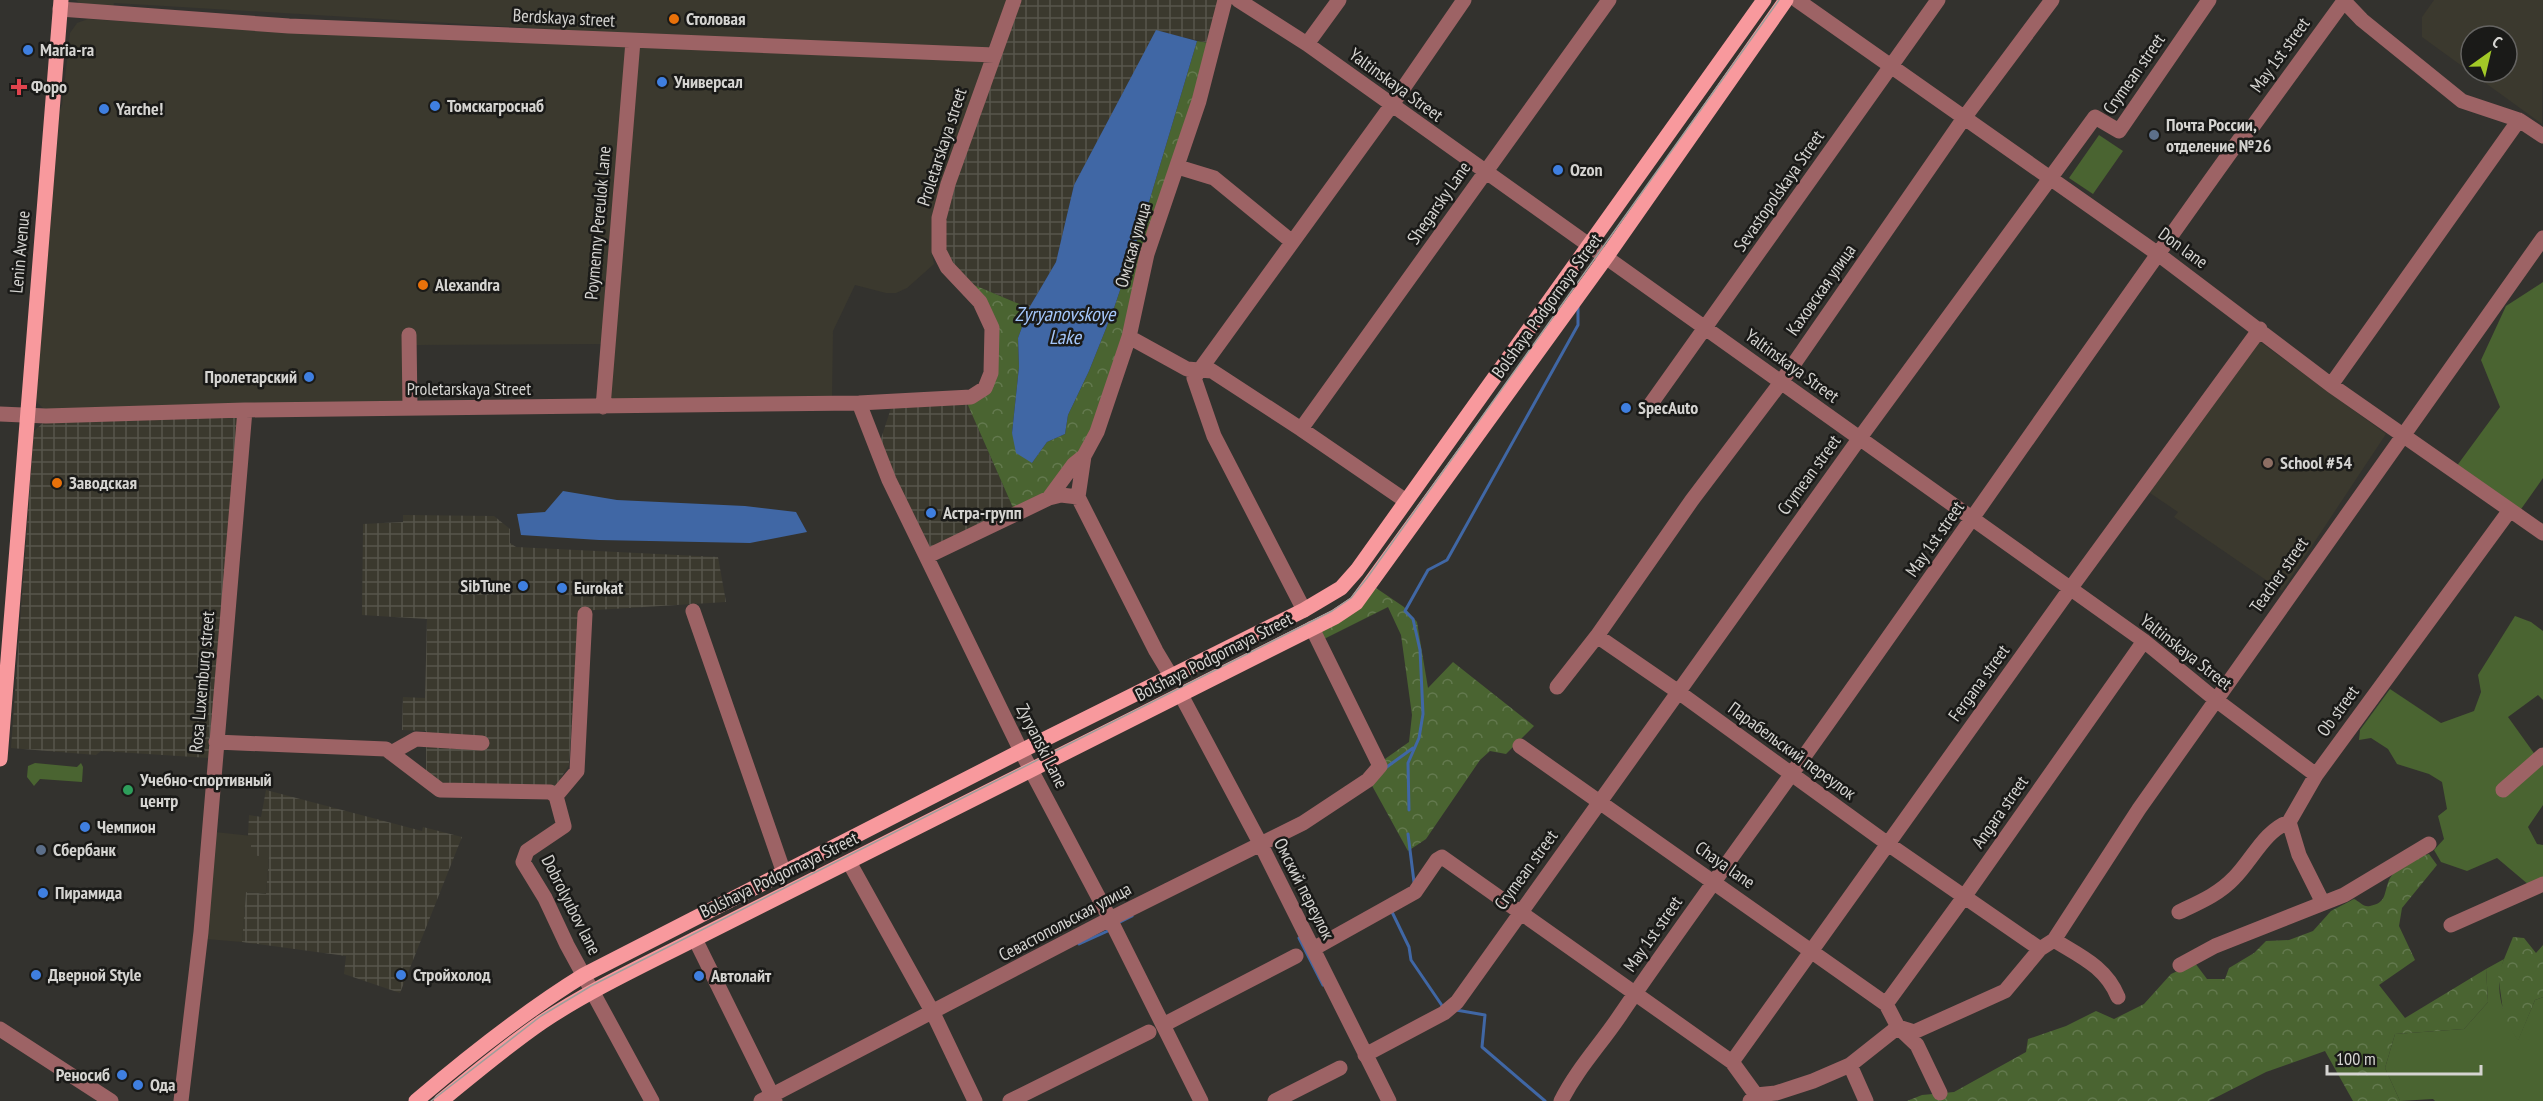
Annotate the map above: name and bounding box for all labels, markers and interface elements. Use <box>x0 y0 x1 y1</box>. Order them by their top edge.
street label: Berdskaya street <box>512 3 616 32</box>
place label: Столовая <box>686 7 746 30</box>
marker: Столовая <box>667 12 681 26</box>
street label: May 1st street <box>2245 13 2315 97</box>
north arrow <box>2459 24 2519 84</box>
street label: Crymean street <box>2097 29 2170 119</box>
text: С <box>2489 31 2507 52</box>
place label: Maria-ra <box>40 38 94 61</box>
marker: Maria-ra <box>21 43 35 57</box>
street label: Yaltinskaya Street <box>1345 43 1448 126</box>
place label: Универсал <box>673 70 743 93</box>
place label: Форо <box>31 75 67 98</box>
marker: Универсал <box>655 75 669 89</box>
marker: Форо <box>12 80 26 94</box>
street label: Proletarskaya street <box>912 85 971 209</box>
place label: Томскагроснаб <box>447 94 544 117</box>
place label: Yarche! <box>115 97 163 120</box>
marker: Томскагроснаб <box>428 99 442 113</box>
marker: Yarche! <box>97 102 111 116</box>
place label: Почта России, отделение №26 <box>2166 113 2271 157</box>
street label: Sevastopolskaya Street <box>1728 126 1829 256</box>
marker: Почта России, отделение №26 <box>2147 128 2161 142</box>
street label: Poymenny Pereulok Lane <box>579 145 616 301</box>
street label: Shegarsky Lane <box>1402 157 1475 249</box>
place label: Ozon <box>1570 158 1603 181</box>
marker: Ozon <box>1551 163 1565 177</box>
street label: Омская улица <box>1109 200 1156 290</box>
street label: Lenin Avenue <box>4 210 35 294</box>
street label: Don lane <box>2154 222 2213 273</box>
street label: Bolshaya Podgornaya Street <box>1486 229 1607 383</box>
street label: Каховская улица <box>1781 240 1861 340</box>
place label: Alexandra <box>434 273 500 296</box>
marker: Alexandra <box>416 278 430 292</box>
water label: Zyryanovskoye Lake <box>1015 301 1117 350</box>
street label: Yaltinskaya Street <box>1741 324 1844 407</box>
place label: Пролетарский <box>204 365 297 388</box>
marker: Пролетарский <box>302 370 316 384</box>
street label: Proletarskaya Street <box>407 377 531 400</box>
place label: SpecAuto <box>1638 396 1698 419</box>
marker: SpecAuto <box>1619 401 1633 415</box>
street label: Crymean street <box>1772 430 1845 519</box>
place label: School #54 <box>2280 451 2353 474</box>
marker: School #54 <box>2261 456 2275 470</box>
place label: Заводская <box>69 471 137 494</box>
marker: Заводская <box>50 476 64 490</box>
street label: May 1st street <box>1900 496 1969 581</box>
place label: Астра-групп <box>942 501 1022 524</box>
marker: Астра-групп <box>924 506 938 520</box>
street label: Teacher street <box>2244 532 2313 617</box>
place label: SibTune <box>460 574 511 597</box>
place label: Eurokat <box>574 576 624 599</box>
marker: SibTune <box>516 579 530 593</box>
marker: Eurokat <box>555 581 569 595</box>
street label: Bolshaya Podgornaya Street <box>1131 607 1296 706</box>
street label: Yaltinskaya Street <box>2136 608 2237 695</box>
street label: Rosa Luxemburg street <box>184 610 219 754</box>
street label: Fergana street <box>1943 640 2014 726</box>
street label: Ob street <box>2311 681 2364 741</box>
street label: Парабельский переулок <box>1724 697 1861 805</box>
street label: Zyryanski Lane <box>1011 700 1073 792</box>
place label: Учебно-спортивный центр <box>139 768 272 812</box>
street label: Angara street <box>1966 771 2033 852</box>
marker: Учебно-спортивный центр <box>121 783 135 797</box>
place label: Чемпион <box>97 815 156 838</box>
marker: Чемпион <box>78 820 92 834</box>
street label: Crymean street <box>1489 825 1562 914</box>
street label: Bolshaya Podgornaya Street <box>696 826 862 923</box>
street label: Омский переулок <box>1269 834 1340 944</box>
street label: Chaya lane <box>1691 836 1760 893</box>
place label: Сбербанк <box>53 838 116 861</box>
marker: Сбербанк <box>34 843 48 857</box>
street label: Dobrolyubov lane <box>536 851 606 959</box>
street label: Севастопольская улица <box>995 877 1135 966</box>
place label: Пирамида <box>55 881 122 904</box>
marker: Пирамида <box>36 886 50 900</box>
street label: May 1st street <box>1618 891 1687 976</box>
place label: Дверной Style <box>48 963 142 986</box>
place label: Стройхолод <box>413 963 491 986</box>
place label: Автолайт <box>710 964 772 987</box>
marker: Дверной Style <box>29 968 43 982</box>
marker: Стройхолод <box>394 968 408 982</box>
marker: Автолайт <box>692 969 706 983</box>
scale bar <box>2327 1038 2482 1076</box>
text: 100 m <box>2336 1047 2376 1070</box>
place label: Реносиб <box>56 1063 110 1086</box>
marker: Реносиб <box>115 1068 129 1082</box>
place label: Ода <box>150 1073 175 1096</box>
marker: Ода <box>131 1078 145 1092</box>

